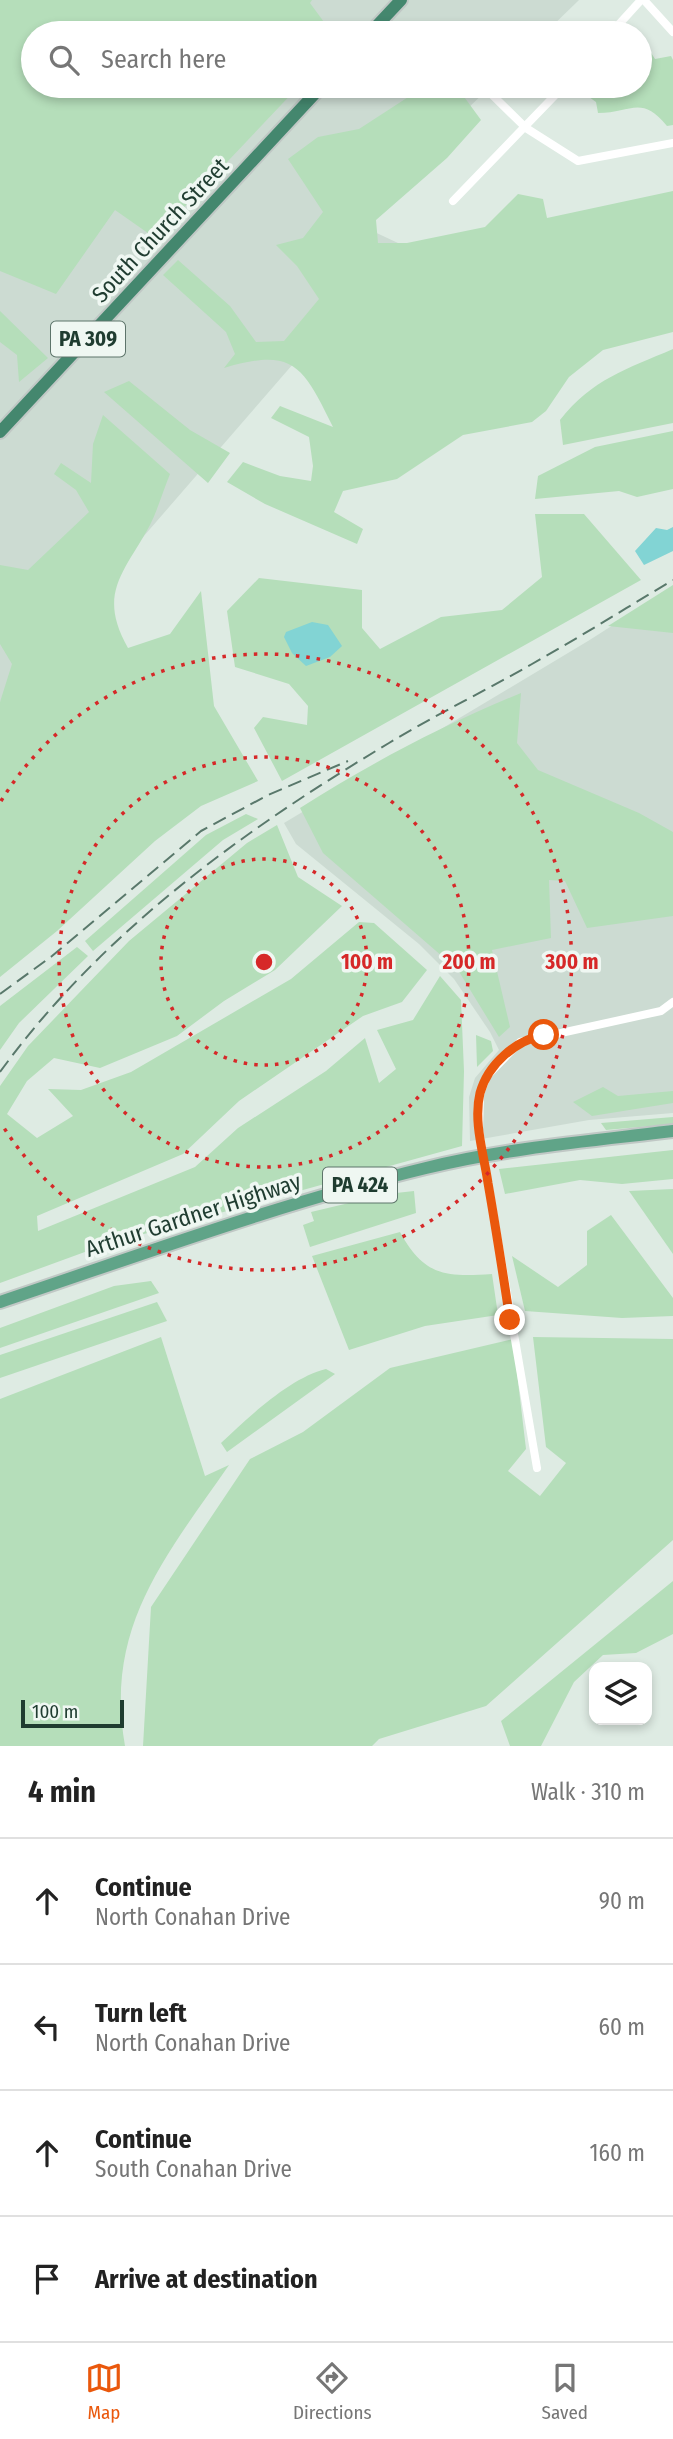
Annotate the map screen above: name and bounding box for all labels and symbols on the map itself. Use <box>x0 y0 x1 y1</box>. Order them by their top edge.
street label: South Church Street <box>86 152 235 308</box>
road number: PA 309 <box>51 322 125 356</box>
text: 100 m <box>341 949 393 975</box>
text: 200 m <box>441 949 496 975</box>
text: 300 m <box>544 949 599 975</box>
centre of rings <box>252 950 276 974</box>
route start <box>528 1019 559 1050</box>
street label: Arthur Gardner Highway <box>82 1167 305 1263</box>
road number: PA 424 <box>323 1168 397 1202</box>
route end <box>494 1304 525 1335</box>
scale bar <box>21 1697 124 1729</box>

